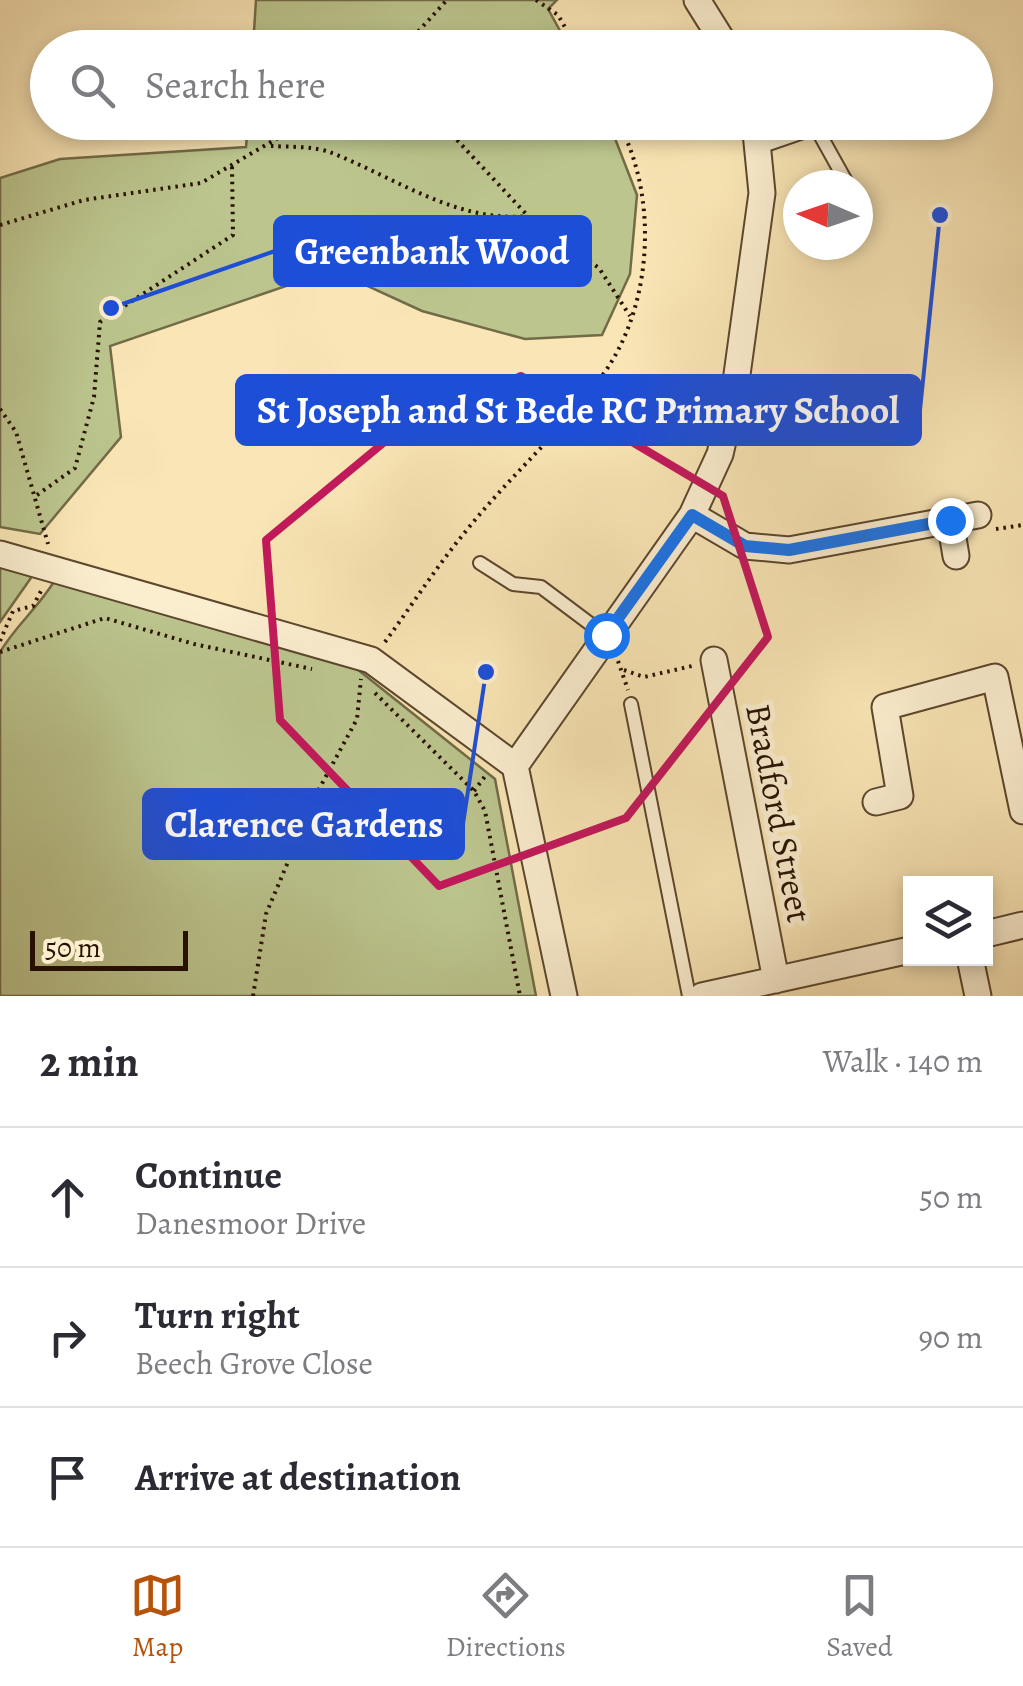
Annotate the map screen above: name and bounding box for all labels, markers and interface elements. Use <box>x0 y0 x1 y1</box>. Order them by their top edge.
search box <box>30 30 993 140</box>
icon: search <box>65 58 120 113</box>
text: Search here <box>145 59 326 111</box>
north arrow <box>783 170 873 260</box>
callout: Greenbank Wood <box>275 217 590 285</box>
text: Greenbank Wood <box>295 225 570 277</box>
callout: St Joseph and St Bede RC Primary School <box>237 376 920 444</box>
text: St Joseph and St Bede RC Primary School <box>257 384 899 436</box>
route end <box>928 498 974 544</box>
route start <box>584 613 630 659</box>
street label: Bradford Street <box>734 700 824 926</box>
callout: Clarence Gardens <box>144 790 463 858</box>
text: Clarence Gardens <box>165 798 443 850</box>
map controls <box>903 876 993 966</box>
button: layers <box>903 876 993 966</box>
scale bar <box>30 926 188 970</box>
text: 50 m <box>45 929 101 967</box>
text: 2 min <box>40 1033 139 1090</box>
text: Walk · 140 m <box>823 1039 983 1083</box>
text: Continue <box>135 1149 282 1201</box>
icon: ahead <box>40 1170 95 1225</box>
text: 50 m <box>919 1175 983 1219</box>
text: Danesmoor Drive <box>135 1201 366 1245</box>
text: Turn right <box>135 1289 300 1341</box>
icon: right <box>40 1310 95 1365</box>
text: 90 m <box>918 1315 983 1359</box>
text: Beech Grove Close <box>135 1341 373 1385</box>
icon: arrive <box>40 1450 95 1505</box>
text: Arrive at destination <box>135 1451 461 1503</box>
tab: Map <box>130 1568 185 1666</box>
tab: Directions <box>446 1568 566 1666</box>
tab: Saved <box>826 1568 893 1666</box>

